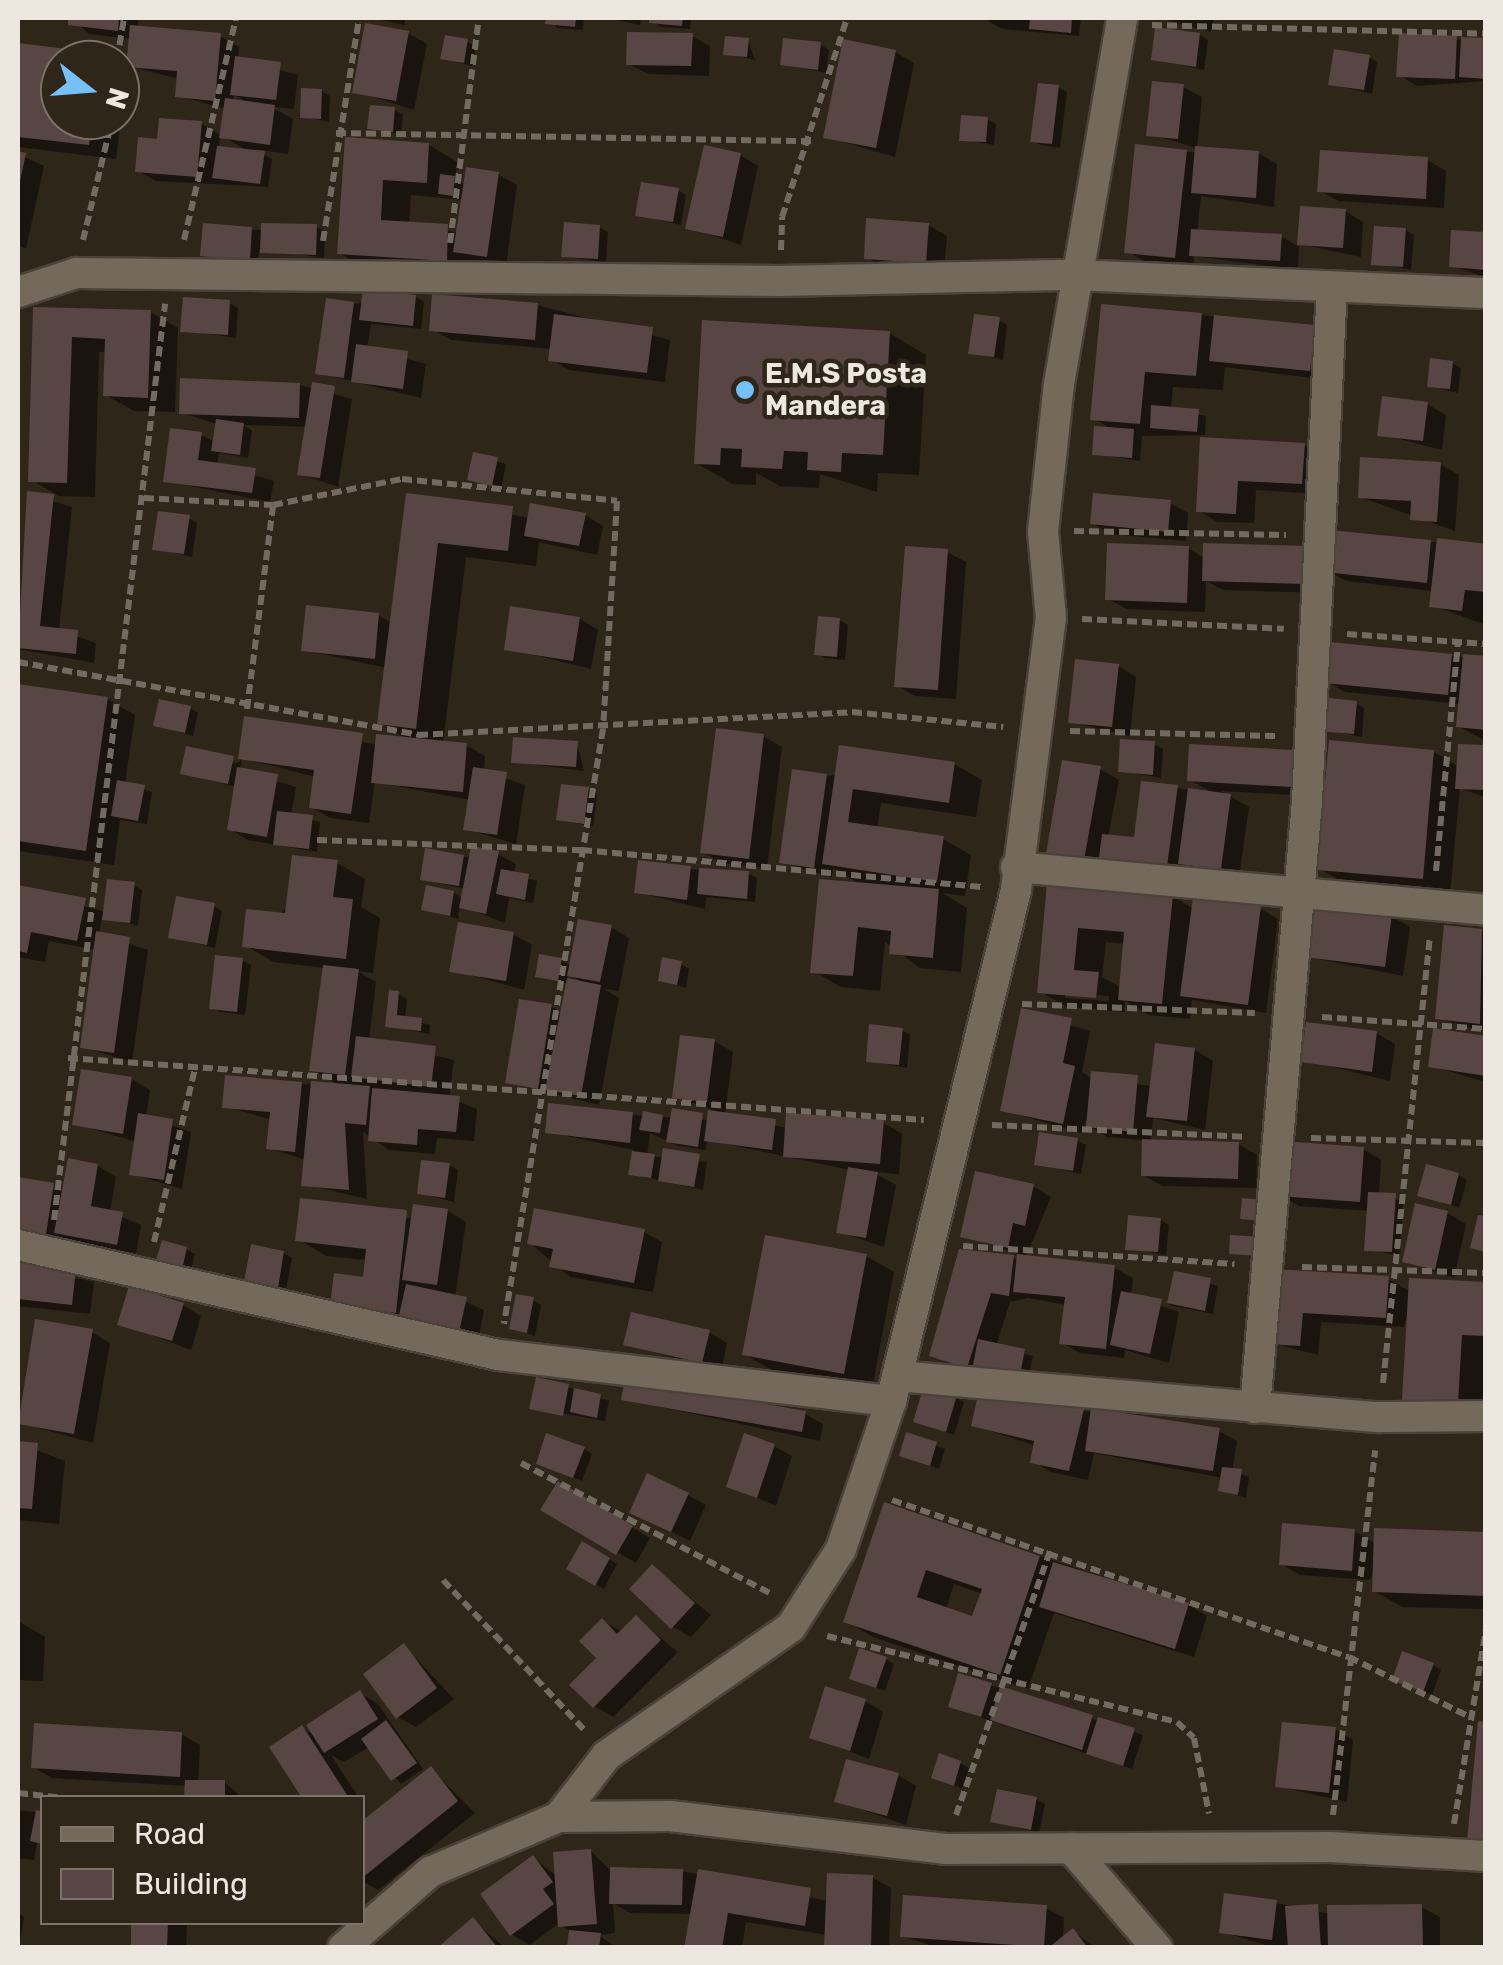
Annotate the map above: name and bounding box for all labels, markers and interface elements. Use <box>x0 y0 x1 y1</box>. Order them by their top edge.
north arrow <box>40 40 140 140</box>
text: N <box>99 84 136 113</box>
place label: E.M.S Posta Mandera <box>765 357 927 423</box>
marker: E.M.S Posta Mandera <box>734 379 756 401</box>
legend <box>40 1795 365 1925</box>
text: Road <box>134 1816 205 1852</box>
text: Building <box>134 1866 248 1902</box>

